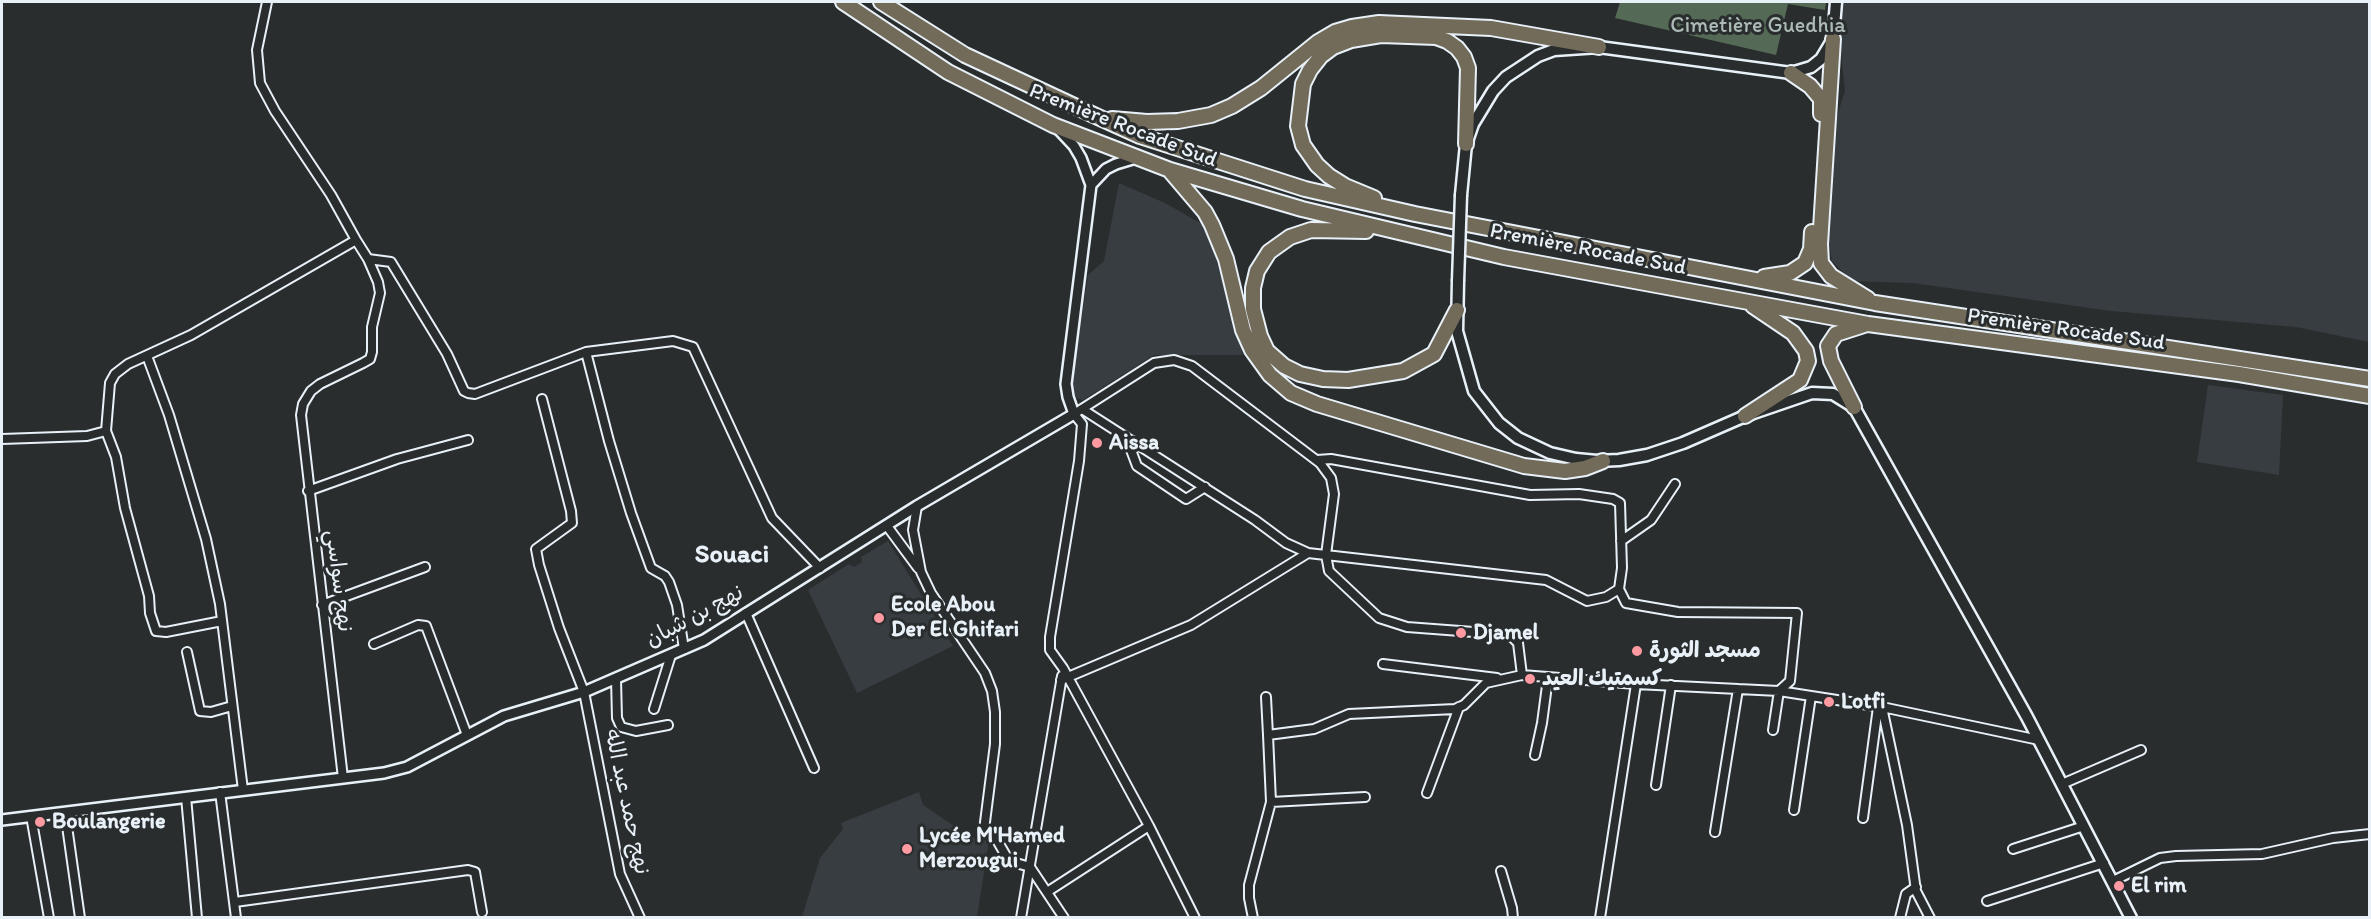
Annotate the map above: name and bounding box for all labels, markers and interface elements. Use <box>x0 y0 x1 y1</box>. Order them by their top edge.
park label: Cimetière Guedhia <box>1670 13 1846 39</box>
street label: Première Rocade Sud <box>1025 78 1221 174</box>
street label: Première Rocade Sud <box>1488 218 1688 282</box>
street label: Première Rocade Sud <box>1965 303 2167 357</box>
place label: Aissa <box>1109 430 1159 456</box>
marker: Aissa <box>1090 436 1104 450</box>
street label: نهج سواسي <box>319 528 357 634</box>
district label: Souaci <box>695 539 769 571</box>
street label: نهج بن شبان <box>641 580 749 654</box>
place label: Ecole Abou Der El Ghifari <box>891 592 1019 644</box>
marker: Ecole Abou Der El Ghifari <box>872 611 886 625</box>
place label: Djamel <box>1473 620 1539 646</box>
marker: Djamel <box>1454 626 1468 640</box>
place label: مسجد الثورة <box>1649 638 1761 664</box>
marker: مسجد الثورة <box>1630 644 1644 658</box>
place label: كسمتيك العيد <box>1542 666 1662 692</box>
marker: كسمتيك العيد <box>1523 672 1537 686</box>
place label: Lotfi <box>1841 689 1886 715</box>
marker: Lotfi <box>1822 695 1836 709</box>
street label: نهج حمد عبد الله <box>598 727 654 877</box>
place label: Boulangerie <box>52 809 166 835</box>
marker: Boulangerie <box>33 815 47 829</box>
place label: Lycée M'Hamed Merzougui <box>919 823 1065 874</box>
marker: Lycée M'Hamed Merzougui <box>900 842 914 856</box>
place label: El rim <box>2131 873 2186 899</box>
marker: El rim <box>2112 879 2126 893</box>

